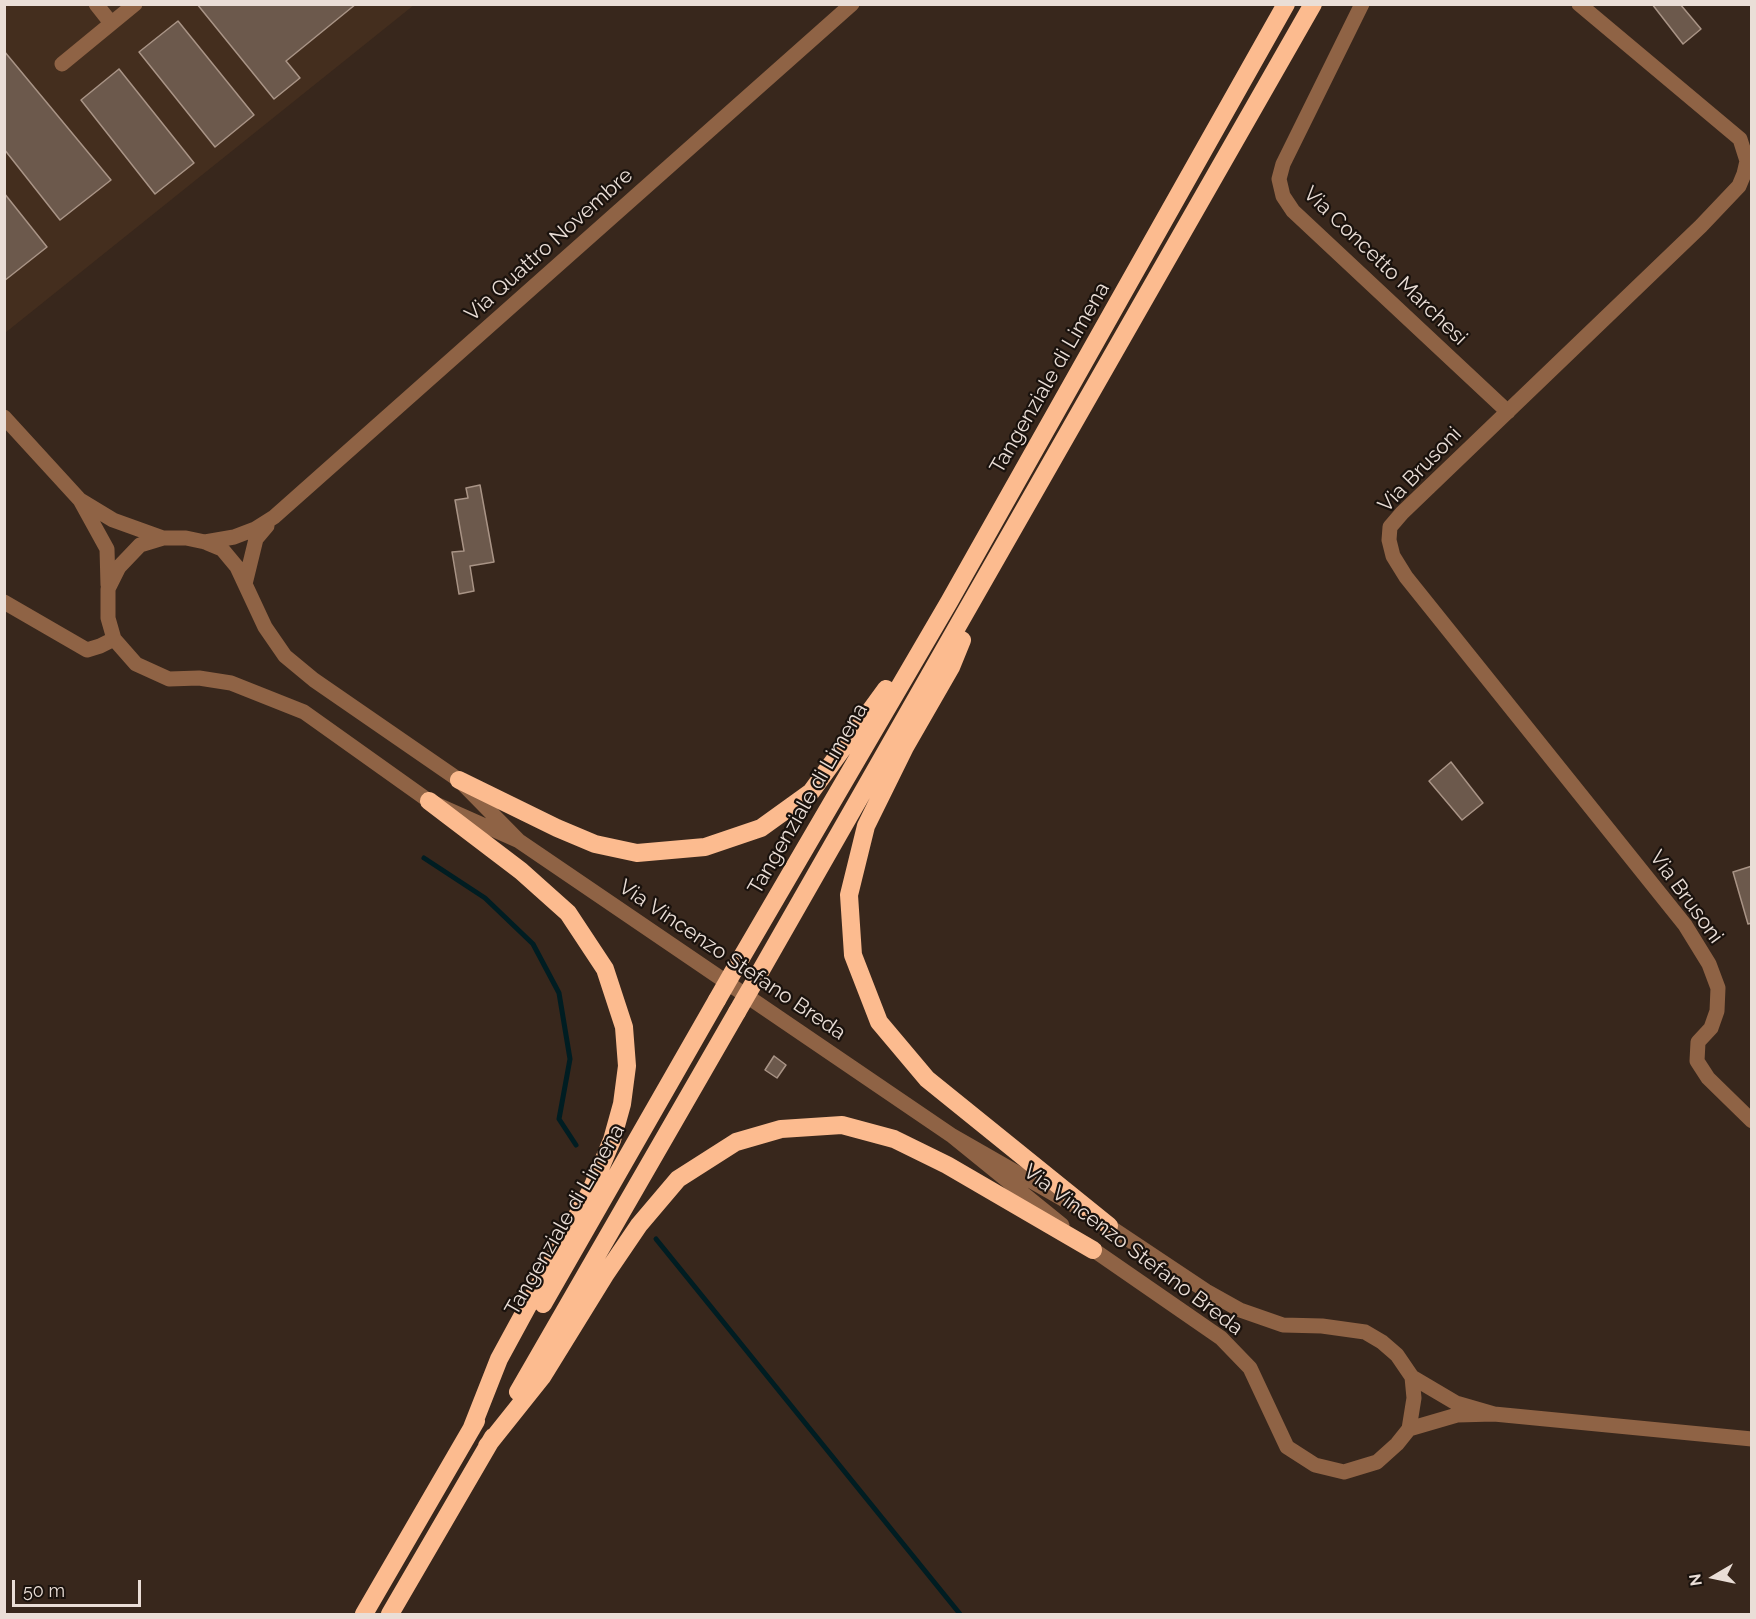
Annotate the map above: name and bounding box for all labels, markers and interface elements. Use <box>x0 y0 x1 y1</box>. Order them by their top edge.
street label: Via Quattro Novembre <box>460 163 638 327</box>
street label: Via Concetto Marchesi <box>1298 181 1472 351</box>
street label: Tangenziale di Limena <box>985 278 1115 478</box>
street label: Via Brusoni <box>1373 422 1467 518</box>
street label: Tangenziale di Limena <box>743 699 873 899</box>
street label: Via Brusoni <box>1644 846 1728 948</box>
street label: Via Vincenzo Stefano Breda <box>614 874 850 1046</box>
street label: Tangenziale di Limena <box>500 1120 630 1320</box>
street label: Via Vincenzo Stefano Breda <box>1018 1159 1248 1341</box>
north arrow <box>1684 1547 1744 1607</box>
scale bar <box>15 1568 144 1606</box>
text: N <box>1685 1572 1706 1587</box>
text: 50 m <box>23 1580 65 1601</box>

